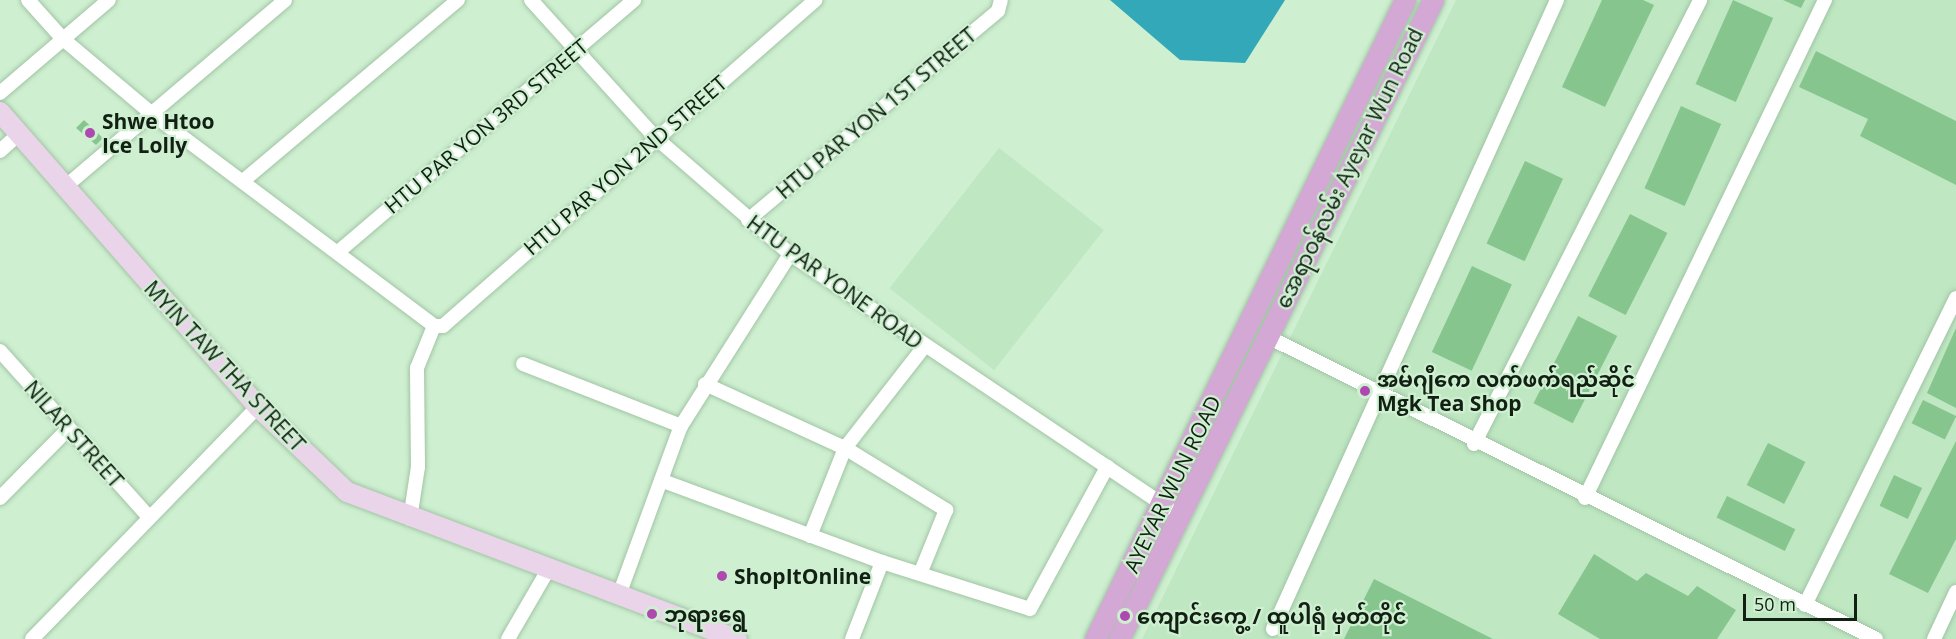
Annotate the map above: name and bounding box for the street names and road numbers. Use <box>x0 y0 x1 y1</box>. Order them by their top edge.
street label: HTU PAR YON 1ST STREET <box>771 22 981 204</box>
street label: အေရာဝန်လမ်း Ayeyar Wun Road <box>1270 24 1428 312</box>
street label: HTU PAR YON 3RD STREET <box>379 33 593 219</box>
street label: HTU PAR YON 2ND STREET <box>518 70 732 260</box>
street label: HTU PAR YONE ROAD <box>742 210 928 354</box>
street label: MYIN TAW THA STREET <box>139 275 311 457</box>
street label: NILAR STREET <box>19 375 129 493</box>
street label: AYEYAR WUN ROAD <box>1118 391 1226 577</box>

